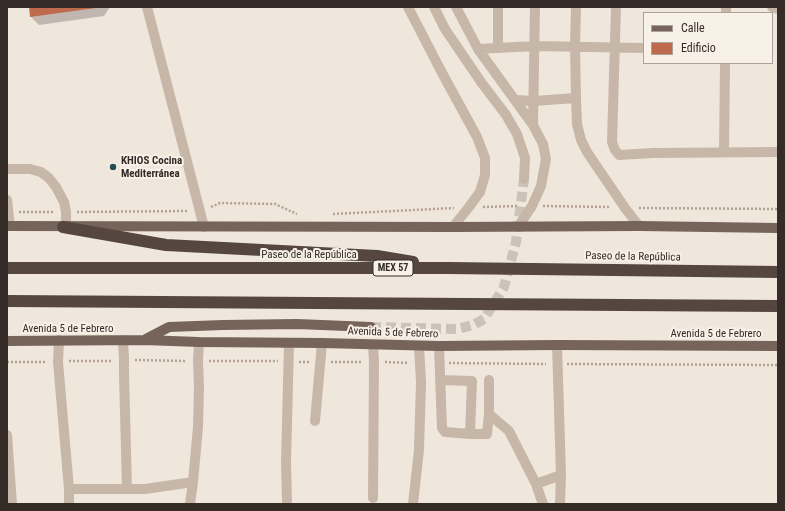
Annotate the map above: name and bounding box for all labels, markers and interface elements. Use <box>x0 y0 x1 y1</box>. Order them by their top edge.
legend <box>643 12 773 64</box>
text: Calle <box>681 21 705 35</box>
text: Edificio <box>681 41 716 55</box>
place label: KHIOS Cocina Mediterránea <box>121 154 182 180</box>
marker: KHIOS Cocina Mediterránea <box>108 162 118 172</box>
street label: Paseo de la República <box>261 248 357 262</box>
street label: Paseo de la República <box>585 250 681 264</box>
road number: MEX 57 <box>373 260 413 276</box>
street label: Avenida 5 de Febrero <box>23 322 113 336</box>
street label: Avenida 5 de Febrero <box>347 325 439 341</box>
street label: Avenida 5 de Febrero <box>671 327 761 341</box>

